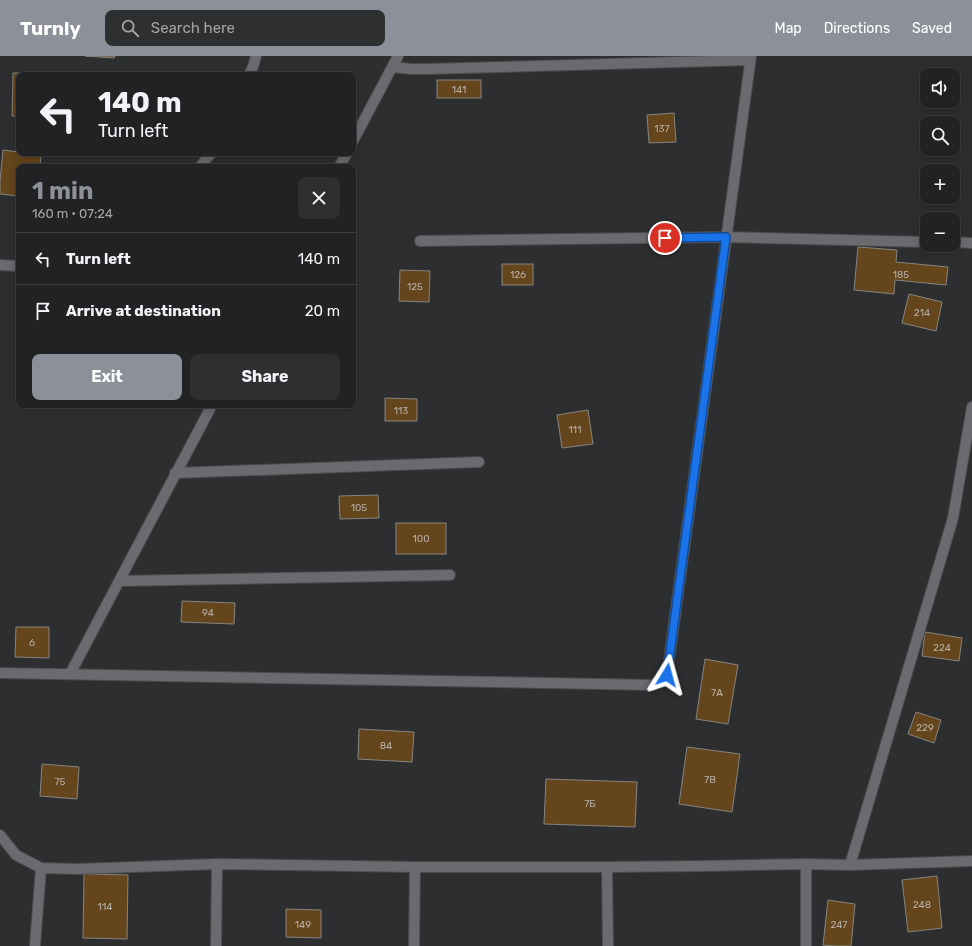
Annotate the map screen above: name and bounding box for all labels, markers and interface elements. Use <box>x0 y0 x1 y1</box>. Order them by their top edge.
search box <box>105 10 385 46</box>
text: Turnly <box>20 17 81 40</box>
icon: search <box>119 17 141 39</box>
text: Search here <box>151 19 235 37</box>
text: Map <box>775 20 802 37</box>
text: Directions <box>824 20 890 37</box>
text: Saved <box>912 20 952 37</box>
map controls <box>920 68 960 252</box>
button: sound <box>920 68 960 108</box>
house number: 141 <box>452 84 466 96</box>
text: 140 m <box>98 86 182 119</box>
icon: left <box>32 88 84 140</box>
button: search <box>920 116 960 156</box>
text: Turn left <box>98 120 168 142</box>
house number: 137 <box>654 123 670 135</box>
button: + <box>920 164 960 204</box>
text: 1 min <box>32 177 93 205</box>
button: close <box>298 177 340 219</box>
text: 160 m · 07:24 <box>32 206 113 221</box>
button: − <box>920 212 960 252</box>
pin <box>648 221 682 255</box>
icon: arrive <box>654 227 676 249</box>
icon: left <box>32 248 54 270</box>
text: Turn left <box>66 250 131 268</box>
text: 140 m <box>298 250 340 268</box>
house number: 126 <box>510 269 526 281</box>
house number: 185 <box>893 269 909 281</box>
house number: 125 <box>407 281 423 293</box>
icon: arrive <box>32 300 54 322</box>
text: Arrive at destination <box>66 302 221 320</box>
text: 20 m <box>305 302 340 320</box>
house number: 214 <box>914 307 930 319</box>
button: Exit <box>32 354 182 400</box>
button: Share <box>190 354 340 400</box>
house number: 113 <box>394 405 408 417</box>
house number: 111 <box>569 424 581 436</box>
house number: 105 <box>351 502 367 514</box>
house number: 100 <box>413 533 429 545</box>
house number: 94 <box>202 607 214 619</box>
house number: 6 <box>29 637 35 649</box>
house number: 224 <box>933 642 951 654</box>
position arrow <box>646 654 688 696</box>
house number: 7А <box>711 687 723 699</box>
house number: 229 <box>916 722 934 734</box>
house number: 84 <box>380 740 392 752</box>
house number: 7В <box>704 774 716 786</box>
house number: 75 <box>54 776 66 788</box>
house number: 7Б <box>584 798 596 810</box>
house number: 248 <box>913 899 931 911</box>
house number: 114 <box>98 901 112 913</box>
house number: 149 <box>295 919 311 931</box>
house number: 247 <box>831 919 847 931</box>

